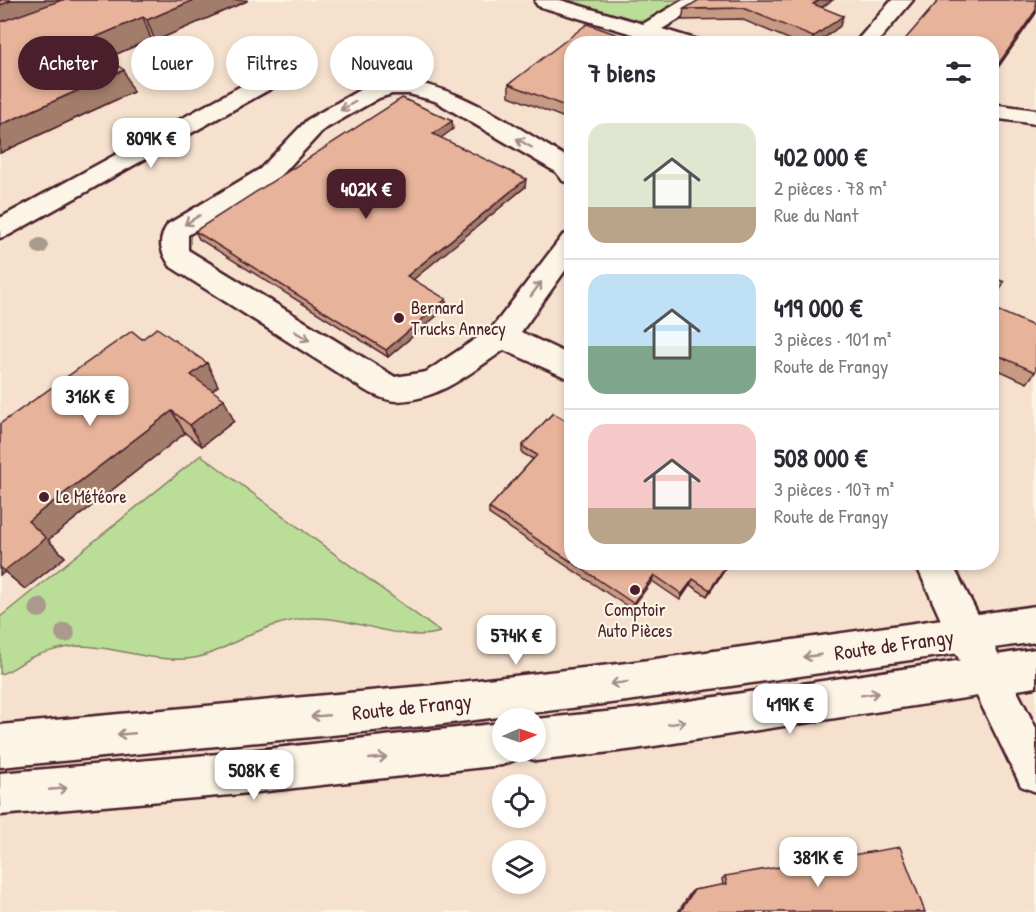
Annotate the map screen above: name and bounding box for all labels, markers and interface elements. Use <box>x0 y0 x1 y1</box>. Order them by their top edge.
chip: Acheter <box>18 36 119 90</box>
chip: Louer <box>131 36 214 90</box>
chip: Filtres <box>226 36 318 90</box>
chip: Nouveau <box>330 36 434 90</box>
text: 7 biens <box>588 55 656 90</box>
icon: filters <box>942 56 975 89</box>
one-way arrow <box>340 101 357 113</box>
pin: 809K € <box>102 118 200 169</box>
text: 809K € <box>126 124 176 151</box>
one-way arrow <box>516 137 533 149</box>
text: 402 000 € <box>774 139 867 174</box>
icon: home <box>636 147 708 219</box>
pin: 402K € <box>317 169 415 220</box>
text: 2 pièces · 78 m² <box>774 174 887 201</box>
text: 402K € <box>341 175 391 202</box>
text: Rue du Nant <box>774 201 858 228</box>
one-way arrow <box>183 214 200 227</box>
one-way arrow <box>530 282 542 298</box>
text: 419 000 € <box>774 290 862 325</box>
place label: Bernard Trucks Annecy <box>411 295 506 341</box>
icon: home <box>636 298 708 370</box>
marker: Bernard Trucks Annecy <box>392 311 406 325</box>
text: 3 pièces · 101 m² <box>774 325 891 352</box>
one-way arrow <box>294 330 311 343</box>
text: Route de Frangy <box>774 352 888 379</box>
pin: 316K € <box>41 376 139 427</box>
text: 316K € <box>66 382 114 409</box>
text: 508 000 € <box>774 440 867 475</box>
icon: home <box>636 448 708 520</box>
text: 3 pièces · 107 m² <box>774 475 894 502</box>
place label: Le Météore <box>56 484 127 509</box>
marker: Le Météore <box>37 490 51 504</box>
text: Route de Frangy <box>774 502 888 529</box>
marker: Comptoir Auto Pièces <box>628 583 642 597</box>
place label: Comptoir Auto Pièces <box>598 597 672 643</box>
pin: 574K € <box>467 615 565 666</box>
text: 574K € <box>491 621 541 648</box>
street label: Route de Frangy <box>832 622 956 667</box>
one-way arrow <box>802 651 822 662</box>
one-way arrow <box>609 678 629 689</box>
pin: 419K € <box>741 684 839 735</box>
street label: Route de Frangy <box>351 686 473 727</box>
one-way arrow <box>859 688 879 699</box>
text: 419K € <box>767 690 813 717</box>
north arrow <box>492 708 546 762</box>
map controls <box>492 708 546 894</box>
one-way arrow <box>311 711 331 722</box>
one-way arrow <box>667 717 686 728</box>
one-way arrow <box>117 729 137 740</box>
pin: 508K € <box>205 750 303 801</box>
one-way arrow <box>367 752 387 763</box>
text: 508K € <box>229 756 279 783</box>
button: locate <box>492 774 546 828</box>
one-way arrow <box>48 783 68 794</box>
pin: 381K € <box>769 837 867 888</box>
button: layers <box>492 840 546 894</box>
text: 381K € <box>793 843 843 870</box>

